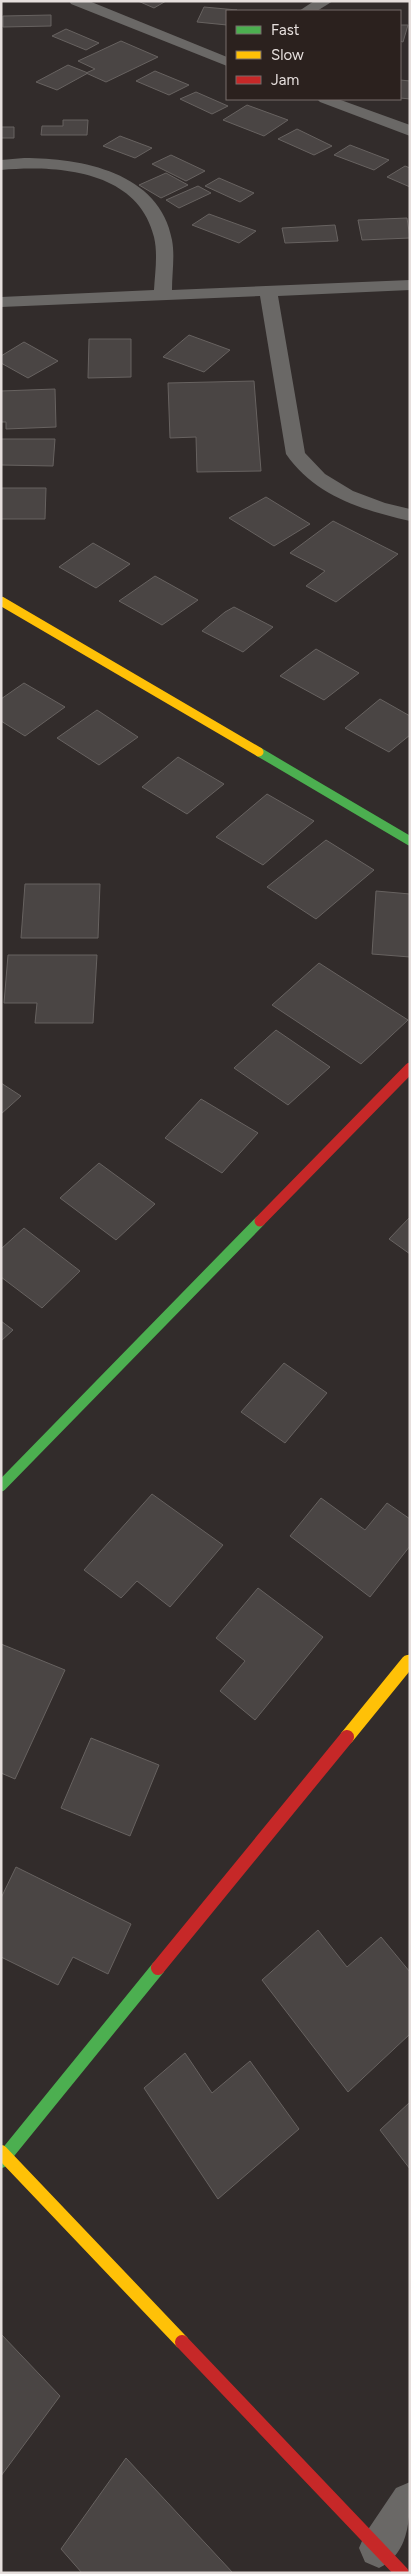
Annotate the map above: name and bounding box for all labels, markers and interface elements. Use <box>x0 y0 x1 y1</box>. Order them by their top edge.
legend <box>226 10 401 100</box>
text: Fast <box>271 21 300 39</box>
text: Slow <box>271 46 304 64</box>
text: Jam <box>271 71 299 89</box>

